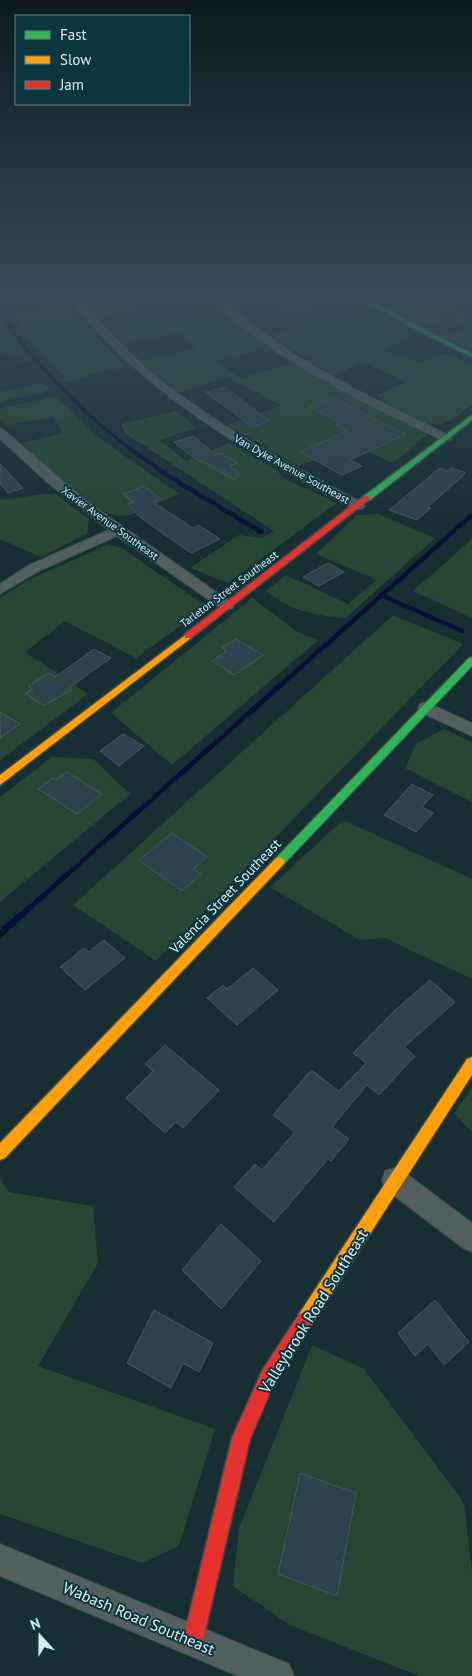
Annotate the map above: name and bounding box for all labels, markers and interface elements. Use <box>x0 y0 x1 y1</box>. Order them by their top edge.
legend <box>15 15 190 105</box>
text: Fast <box>60 25 87 44</box>
text: Slow <box>60 50 91 69</box>
text: Jam <box>59 75 84 94</box>
street label: Van Dyke Avenue Southeast <box>231 431 352 507</box>
street label: Xavier Avenue Southeast <box>59 483 161 563</box>
street label: Tarleton Street Southeast <box>177 547 281 630</box>
street label: Valencia Street Southeast <box>165 835 285 958</box>
street label: Valleybrook Road Southeast <box>254 1225 372 1398</box>
street label: Wabash Road Southeast <box>60 1577 219 1659</box>
north arrow <box>15 1611 65 1661</box>
text: N <box>28 1614 43 1634</box>

